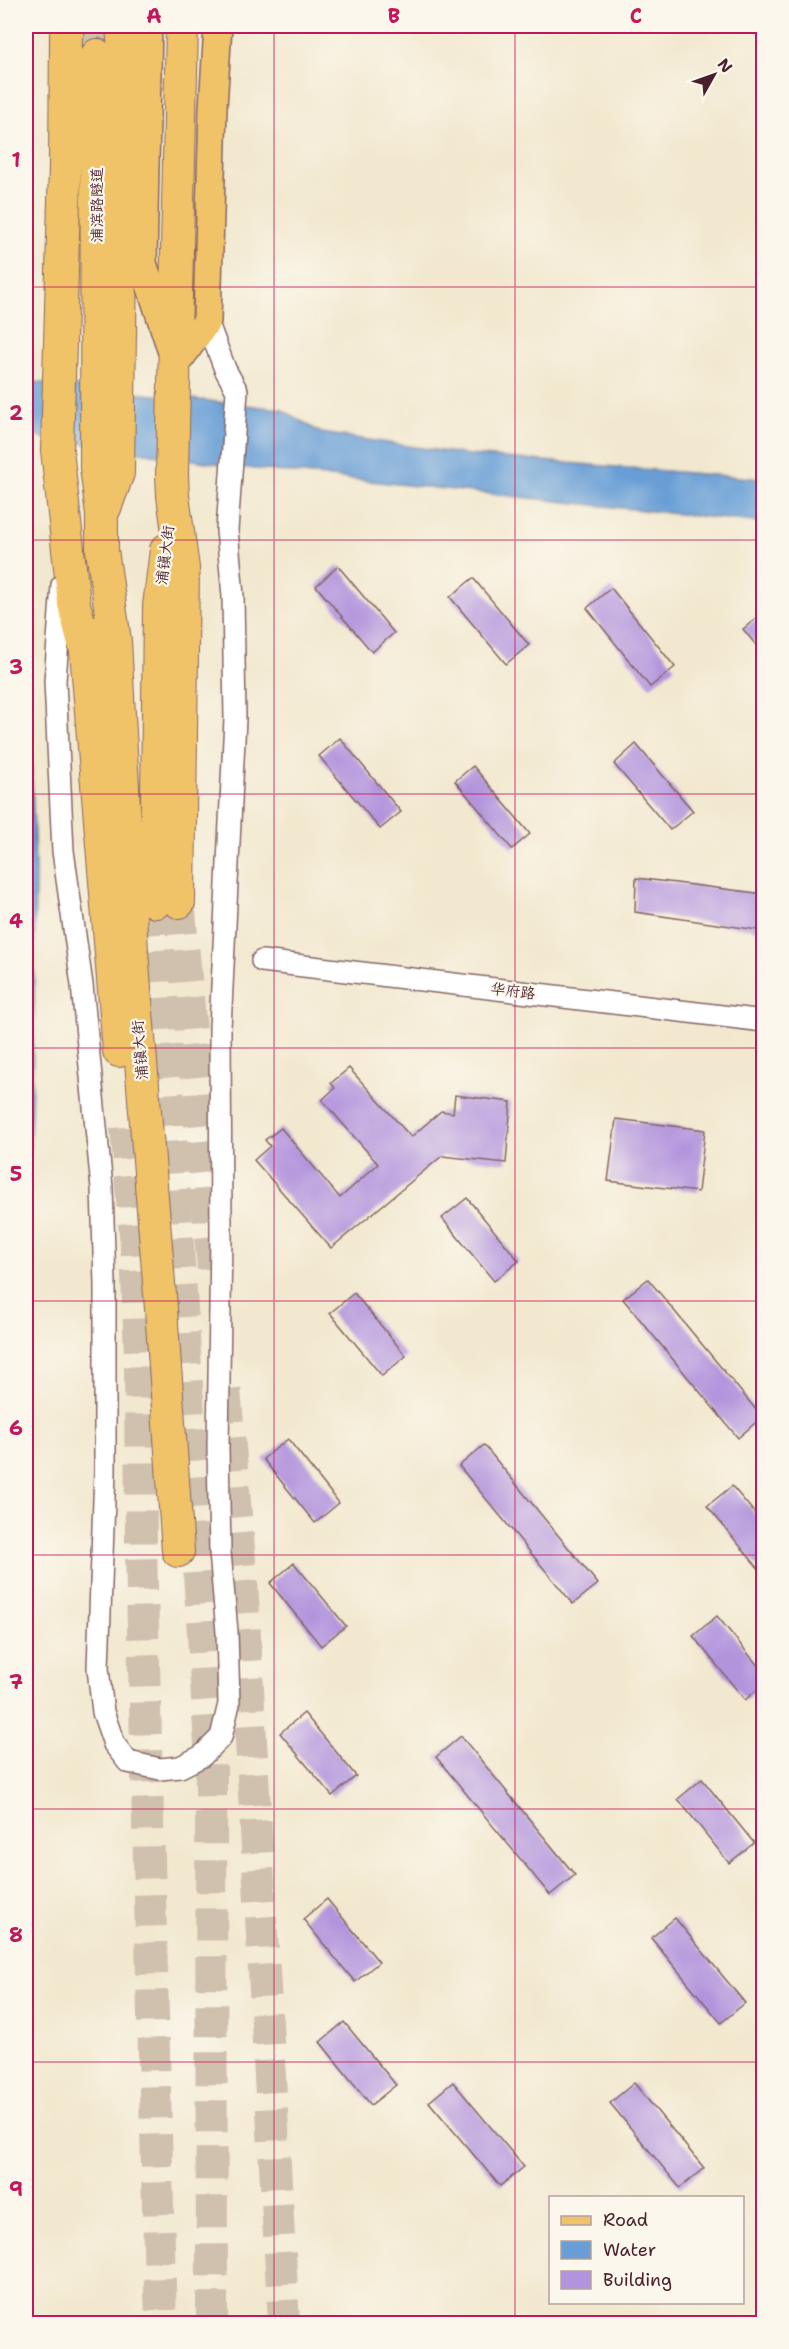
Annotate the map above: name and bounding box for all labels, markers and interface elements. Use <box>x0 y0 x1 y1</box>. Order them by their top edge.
text: A <box>146 3 162 29</box>
text: B <box>388 3 400 29</box>
text: C <box>630 3 642 29</box>
north arrow <box>684 45 744 105</box>
text: N <box>713 54 737 77</box>
text: 1 <box>11 147 21 173</box>
street label: 浦滨路隧道 <box>87 167 107 243</box>
text: 2 <box>9 400 23 426</box>
street label: 浦镇大街 <box>151 524 179 586</box>
text: 3 <box>9 654 23 680</box>
text: 4 <box>9 908 23 934</box>
street label: 华府路 <box>489 978 537 1004</box>
street label: 浦镇大街 <box>127 1019 153 1081</box>
text: 5 <box>10 1161 22 1187</box>
text: 6 <box>9 1415 23 1441</box>
text: 7 <box>9 1669 23 1695</box>
text: 8 <box>9 1922 23 1948</box>
text: 9 <box>9 2176 23 2202</box>
legend <box>549 2196 744 2304</box>
text: Road <box>603 2208 648 2232</box>
text: Water <box>603 2238 656 2262</box>
text: Building <box>603 2268 672 2292</box>

